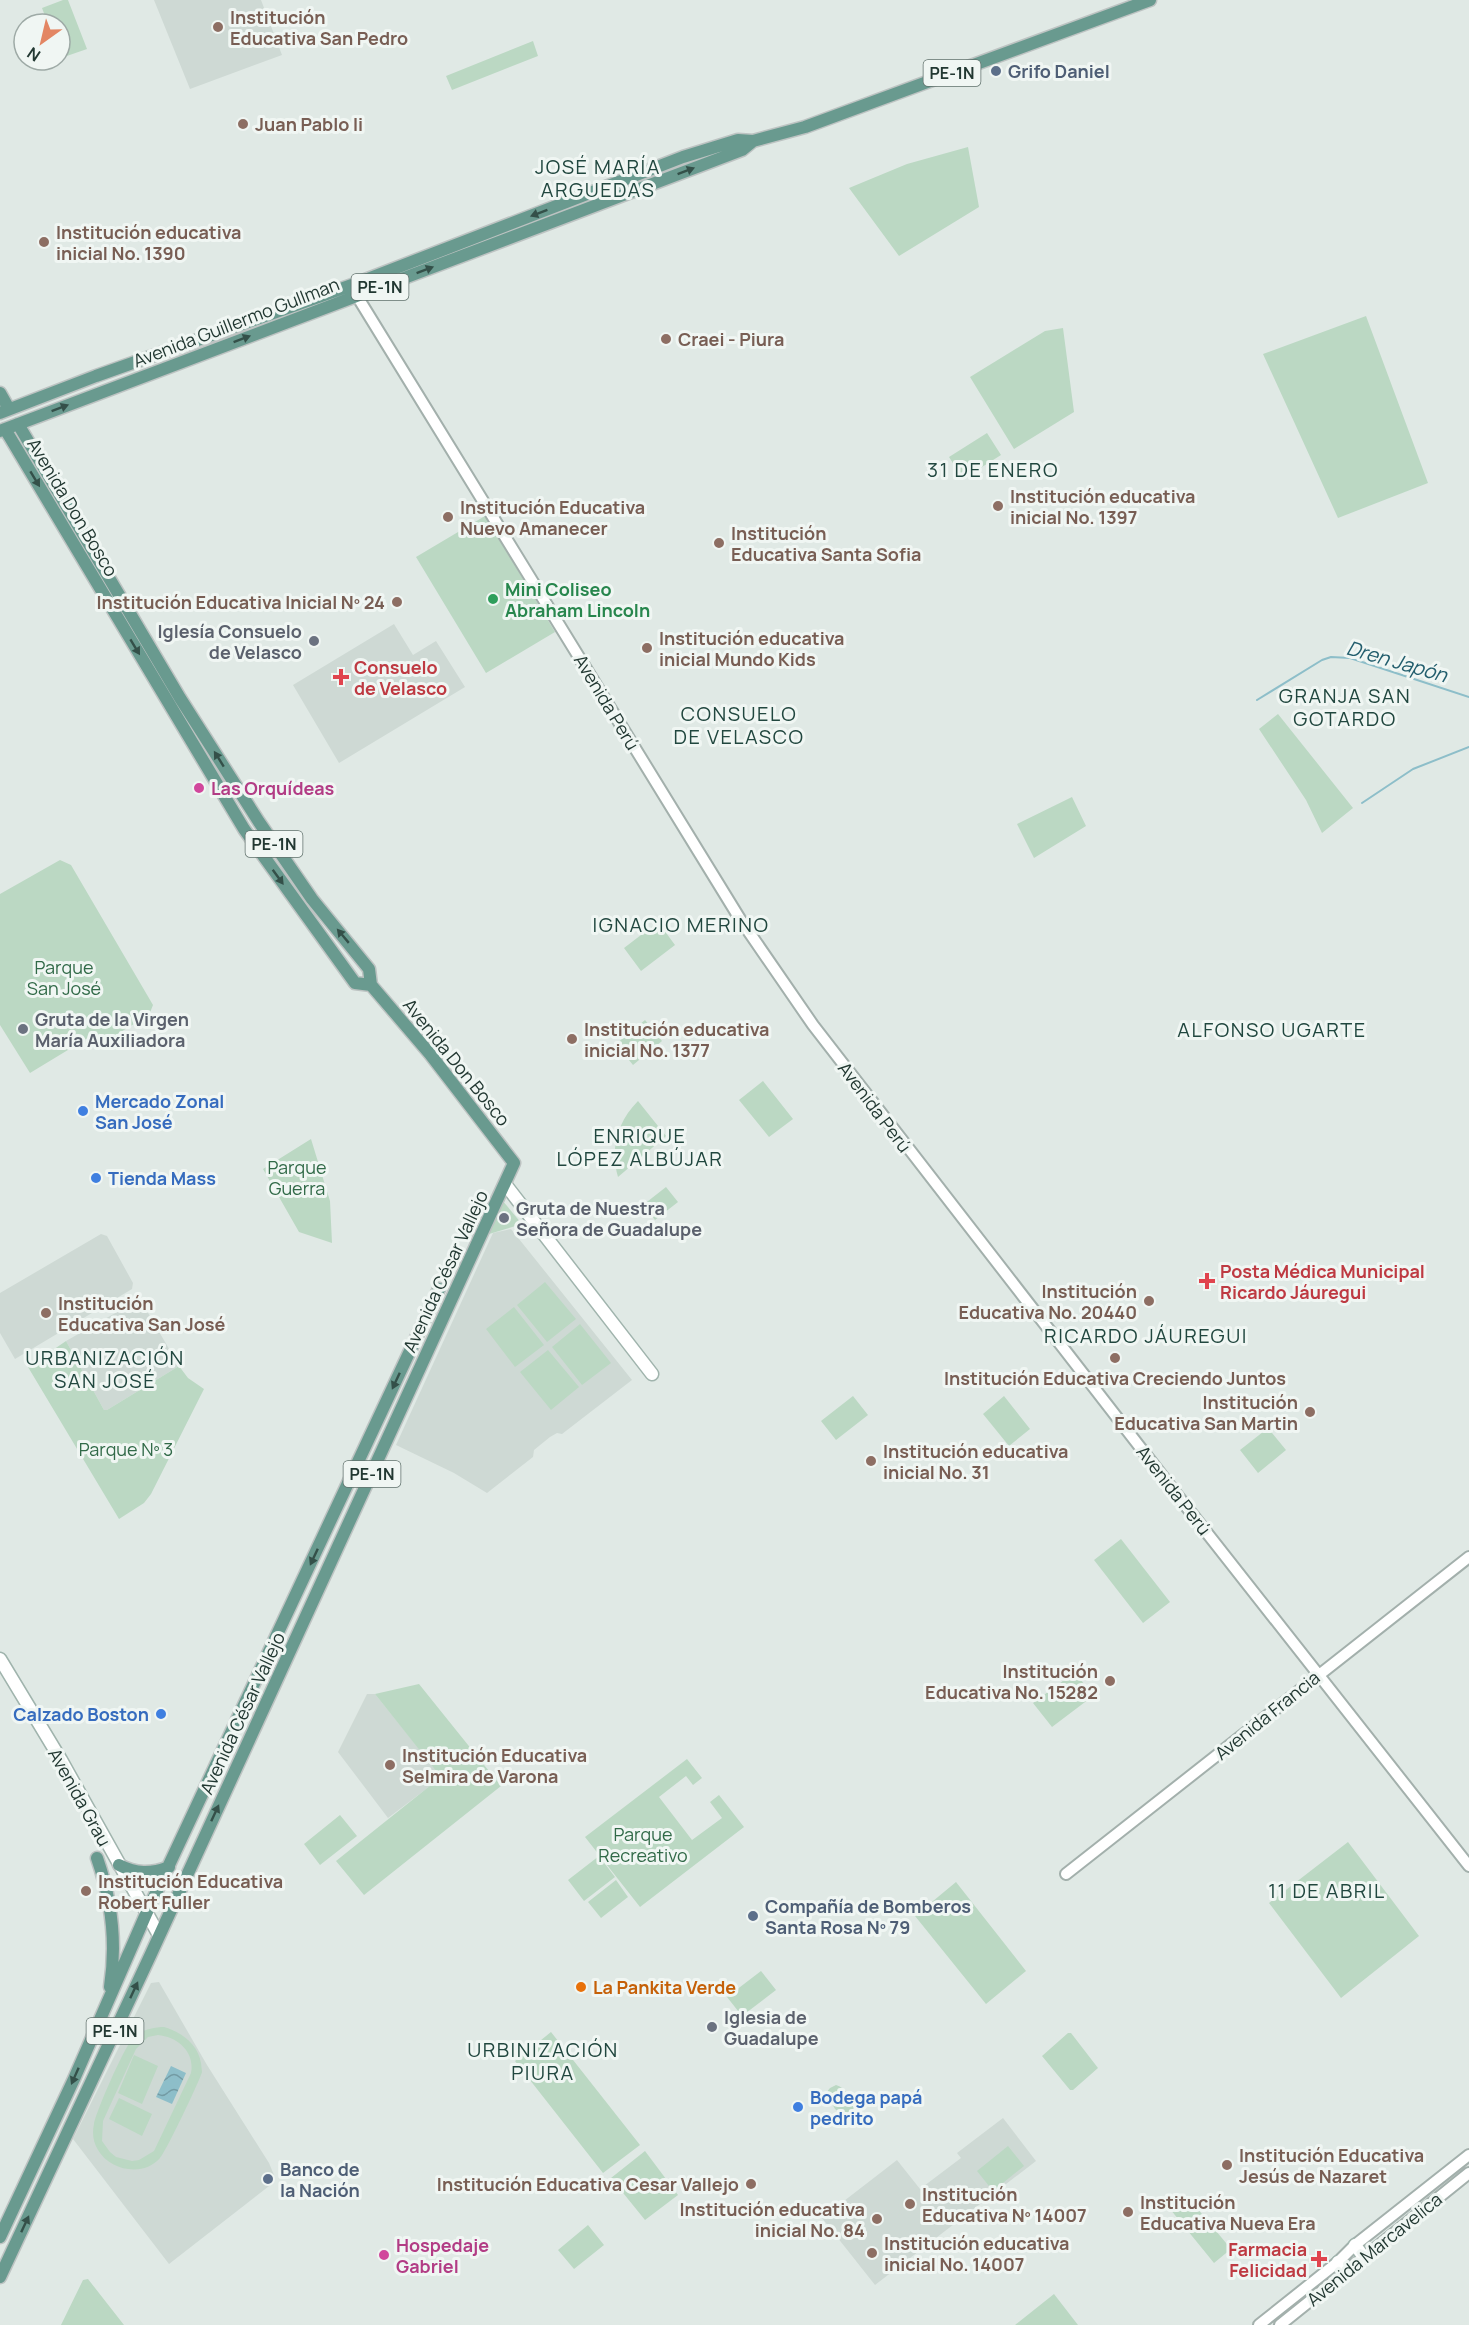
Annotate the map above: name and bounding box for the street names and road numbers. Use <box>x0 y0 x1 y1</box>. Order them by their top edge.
road number: PE-1N <box>924 60 980 86</box>
street label: Avenida Guillermo Gullman <box>129 272 343 372</box>
road number: PE-1N <box>352 274 409 300</box>
street label: Avenida Don Bosco <box>22 433 124 581</box>
street label: Avenida Perú <box>569 650 645 754</box>
road number: PE-1N <box>246 831 302 857</box>
street label: Avenida Don Bosco <box>398 993 516 1131</box>
street label: Avenida Perú <box>833 1057 917 1157</box>
street label: Avenida César Vallejo <box>397 1186 493 1356</box>
street label: Avenida Perú <box>1131 1440 1217 1540</box>
road number: PE-1N <box>344 1461 400 1487</box>
street label: Avenida César Vallejo <box>194 1628 290 1798</box>
street label: Avenida Francia <box>1209 1665 1325 1765</box>
street label: Avenida Grau <box>43 1744 117 1850</box>
road number: PE-1N <box>86 2018 144 2044</box>
street label: Avenida Marcavelica <box>1301 2187 1447 2311</box>

